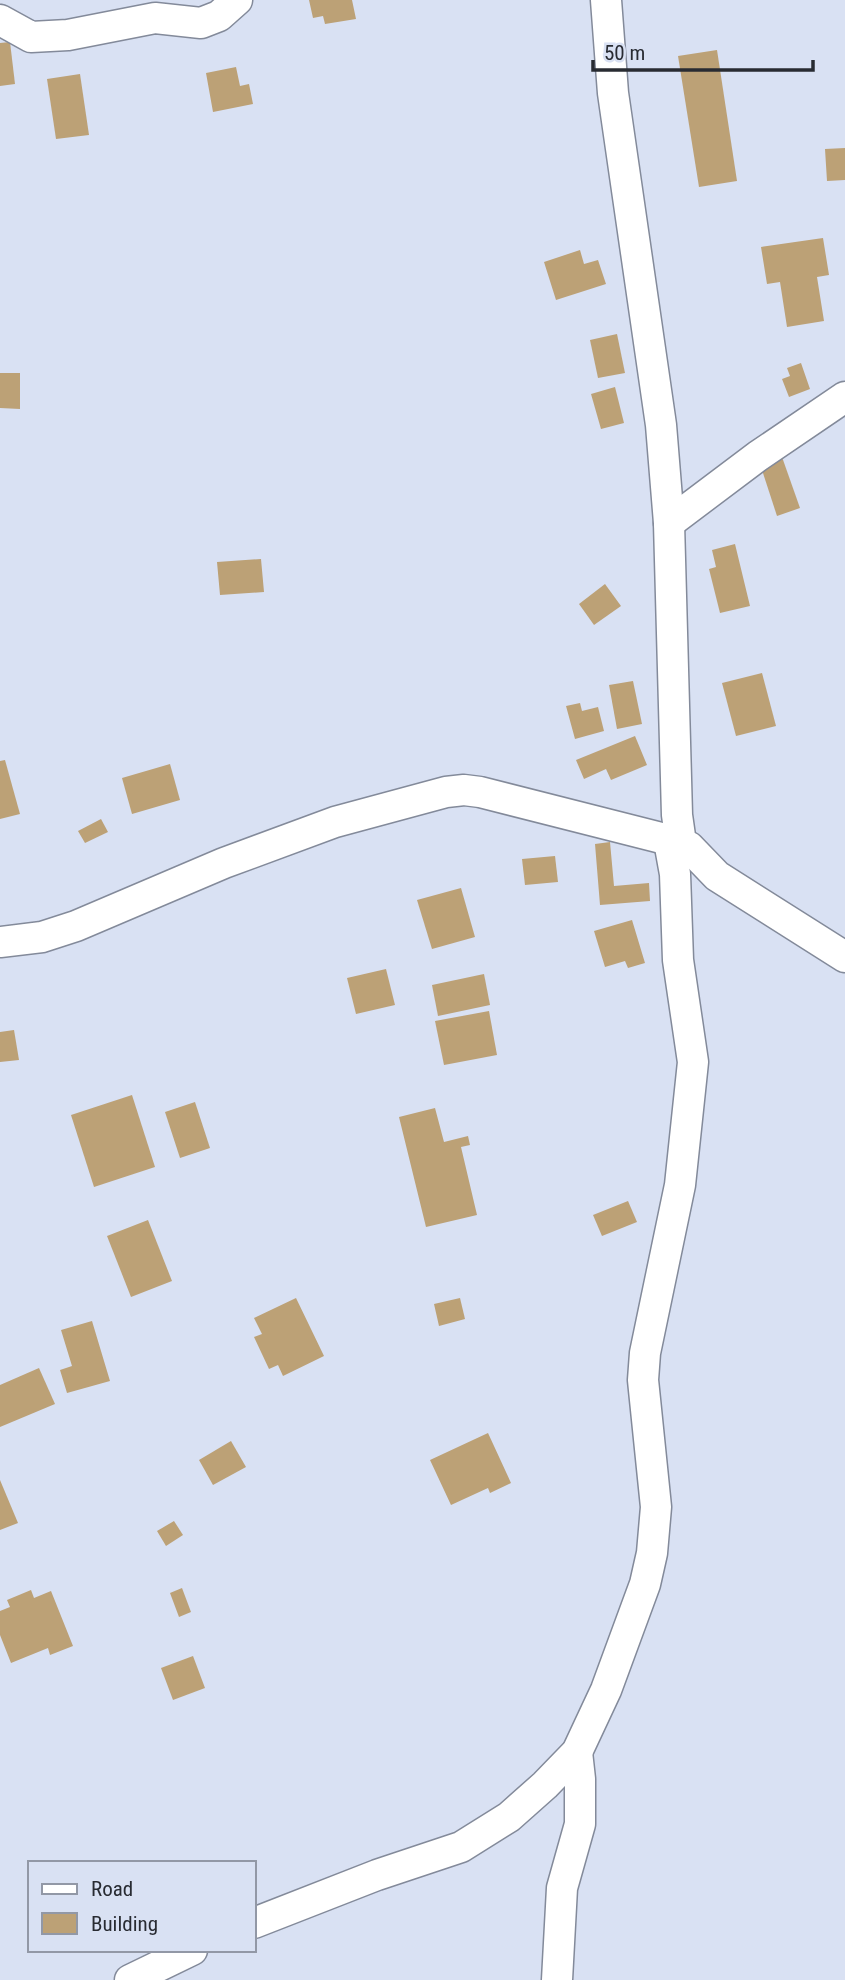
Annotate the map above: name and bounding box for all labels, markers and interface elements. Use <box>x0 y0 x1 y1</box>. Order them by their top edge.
scale bar <box>593 28 814 72</box>
text: 50 m <box>604 41 645 65</box>
legend <box>28 1861 256 1952</box>
text: Road <box>91 1877 133 1901</box>
text: Building <box>91 1912 158 1936</box>

